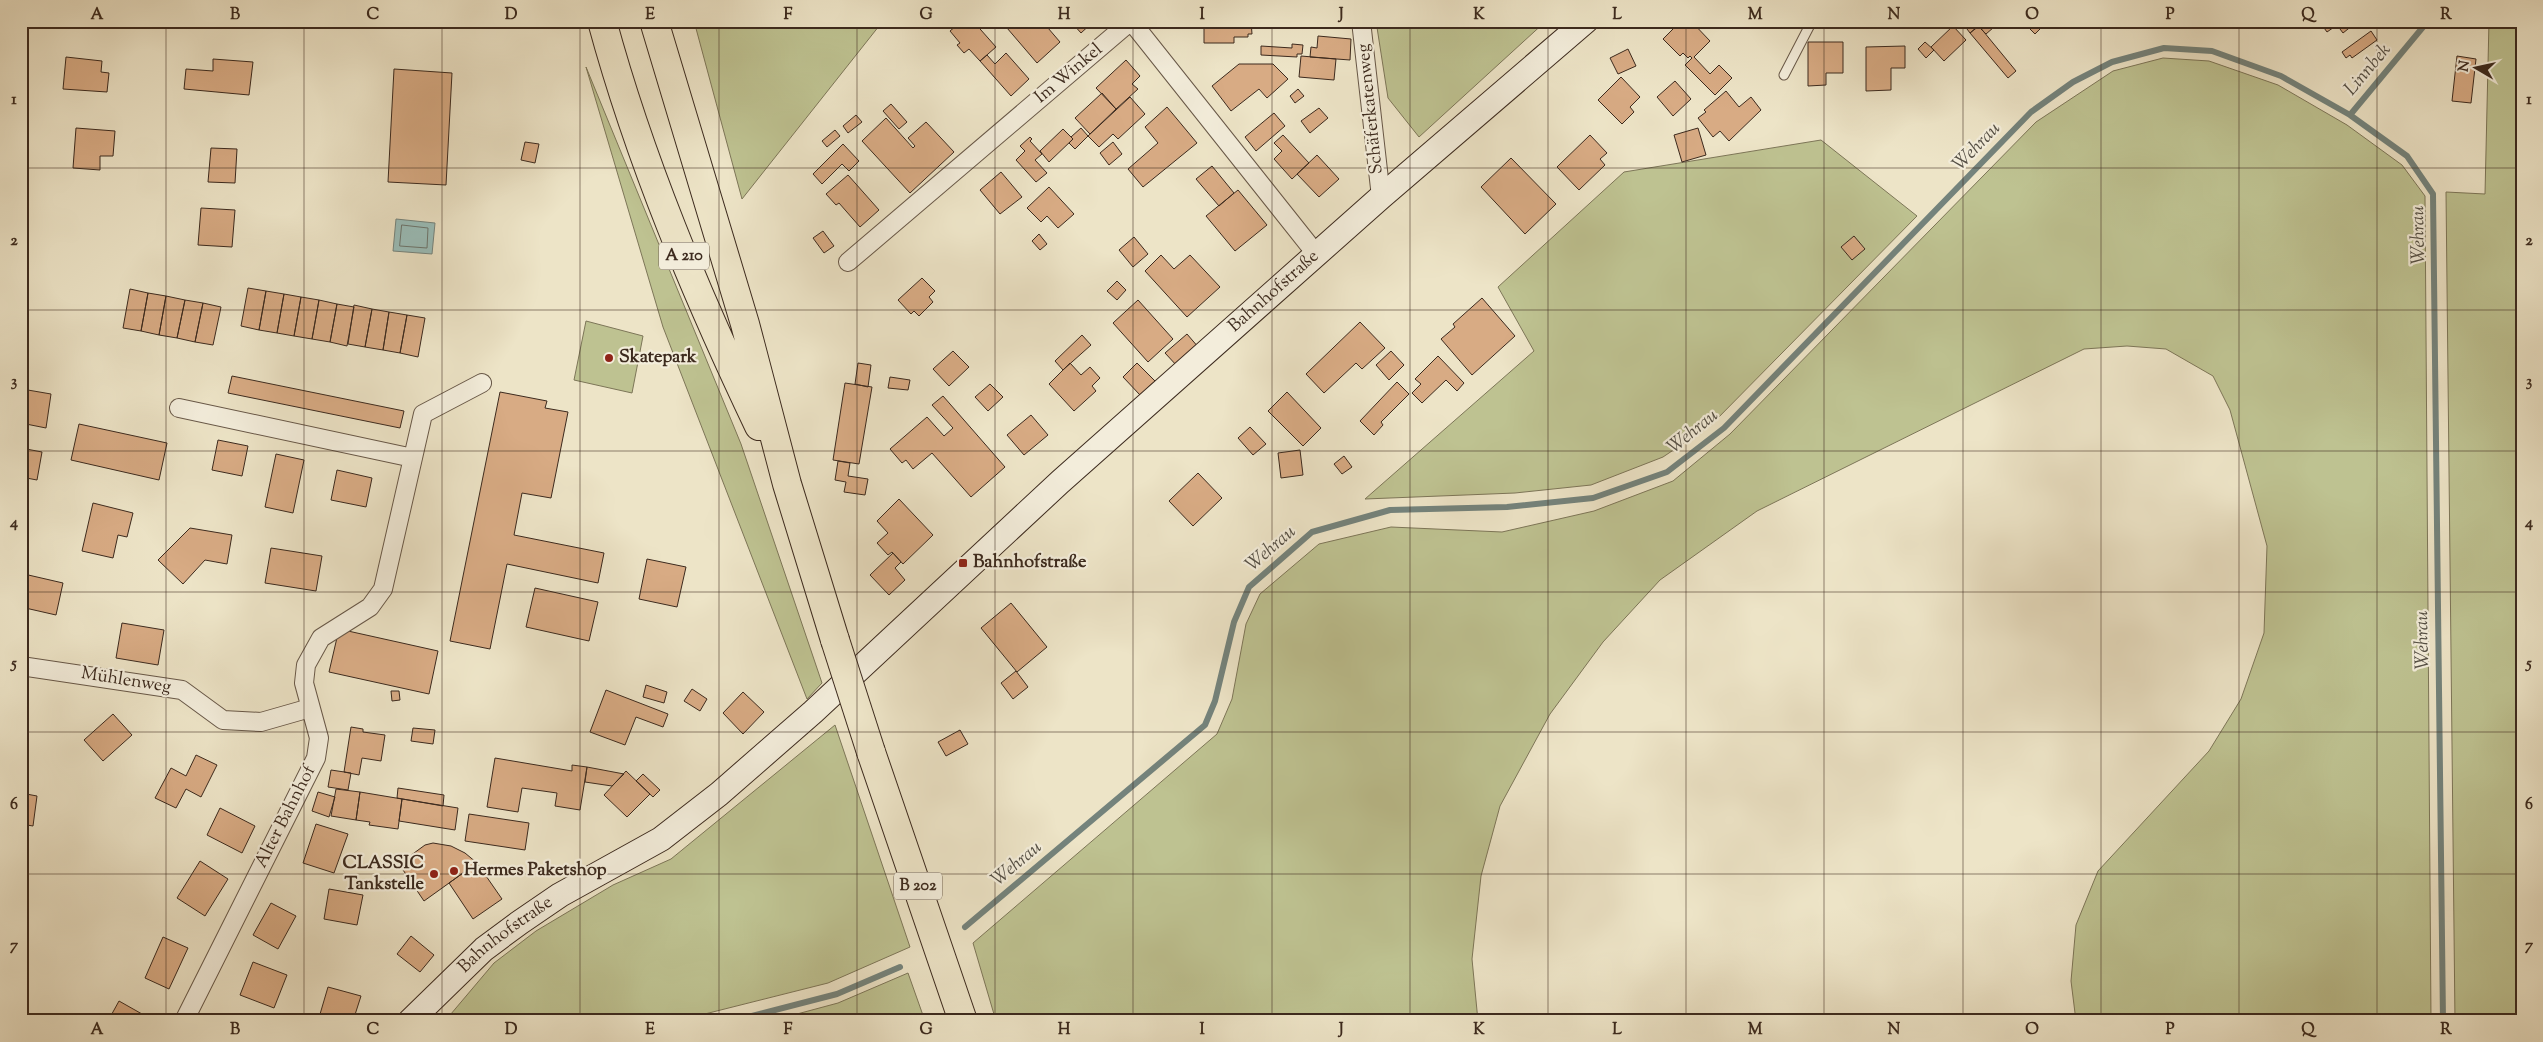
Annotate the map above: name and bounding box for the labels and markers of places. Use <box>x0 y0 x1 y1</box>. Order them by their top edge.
place label: Skatepark <box>619 345 697 371</box>
marker: Skatepark <box>603 352 615 364</box>
place label: Bahnhofstraße <box>973 550 1087 576</box>
marker: Bahnhofstraße <box>957 557 969 569</box>
place label: CLASSIC Tankstelle <box>342 851 425 898</box>
place label: Hermes Paketshop <box>464 858 607 884</box>
marker: Hermes Paketshop <box>448 865 460 877</box>
marker: CLASSIC Tankstelle <box>428 868 440 880</box>

